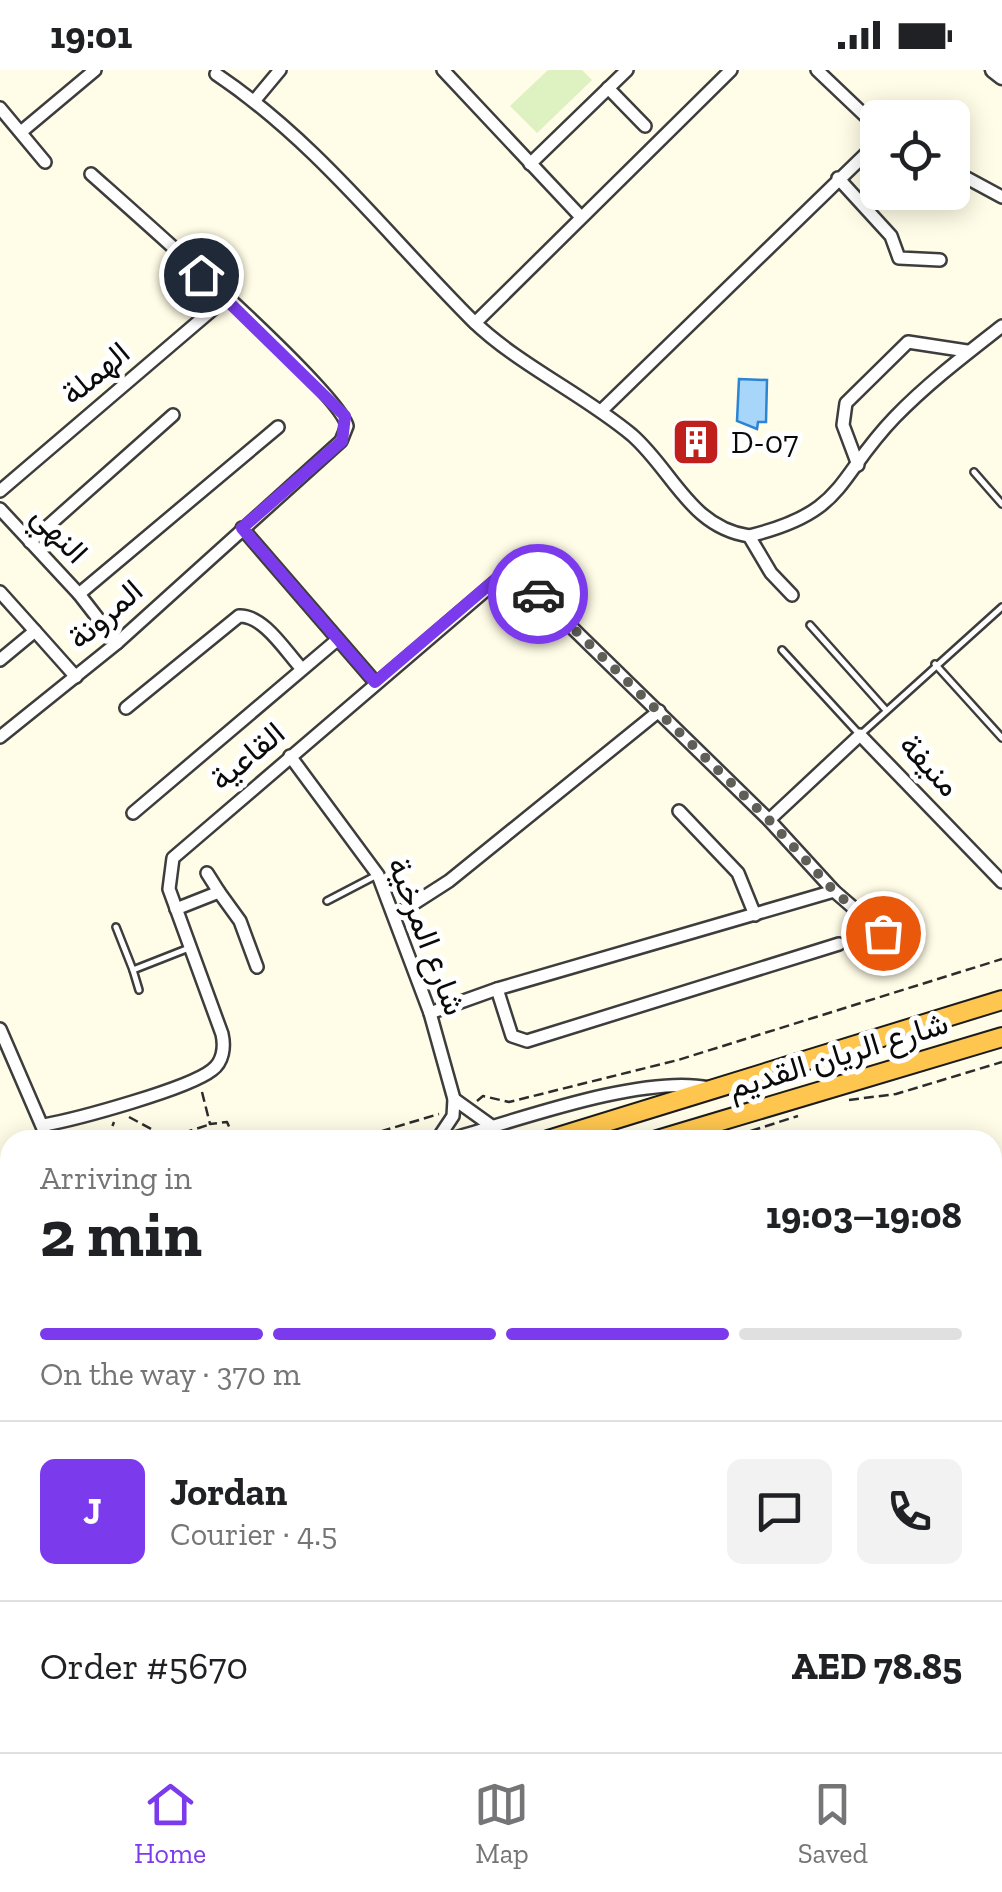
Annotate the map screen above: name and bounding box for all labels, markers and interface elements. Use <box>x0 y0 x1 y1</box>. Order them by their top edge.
text: 19:01 <box>50 12 132 58</box>
map controls <box>860 100 970 210</box>
button: locate <box>860 100 970 210</box>
pin <box>159 233 244 318</box>
icon: home <box>174 248 229 303</box>
street label: الهملة <box>53 333 138 413</box>
building icon: D-07 <box>670 416 722 468</box>
place label: D-07 <box>731 423 798 461</box>
street label: النهي <box>19 497 96 576</box>
courier <box>488 544 588 644</box>
icon: car <box>511 567 566 622</box>
street label: المرونة <box>60 571 151 658</box>
street label: القاعية <box>202 714 292 798</box>
street label: منيفة <box>892 726 968 804</box>
street label: شارع المرخية <box>377 852 475 1021</box>
pin <box>841 891 926 976</box>
icon: bag <box>856 906 911 961</box>
street label: شارع الريان القديم <box>724 1004 953 1109</box>
text: Arriving in <box>40 1159 192 1197</box>
text: 19:03–19:08 <box>766 1192 962 1238</box>
text: 2 min <box>40 1195 202 1273</box>
text: On the way · 370 m <box>40 1355 301 1393</box>
button: chat <box>727 1459 832 1564</box>
button: phone <box>857 1459 962 1564</box>
text: Jordan <box>170 1469 287 1515</box>
text: J <box>83 1488 102 1534</box>
text: Courier · 4.5 <box>170 1515 337 1553</box>
text: Order #5670 <box>40 1643 248 1689</box>
text: AED 78.85 <box>791 1643 962 1689</box>
tab: Home <box>134 1777 206 1870</box>
tab: Map <box>474 1777 529 1870</box>
tab: Saved <box>798 1777 868 1870</box>

